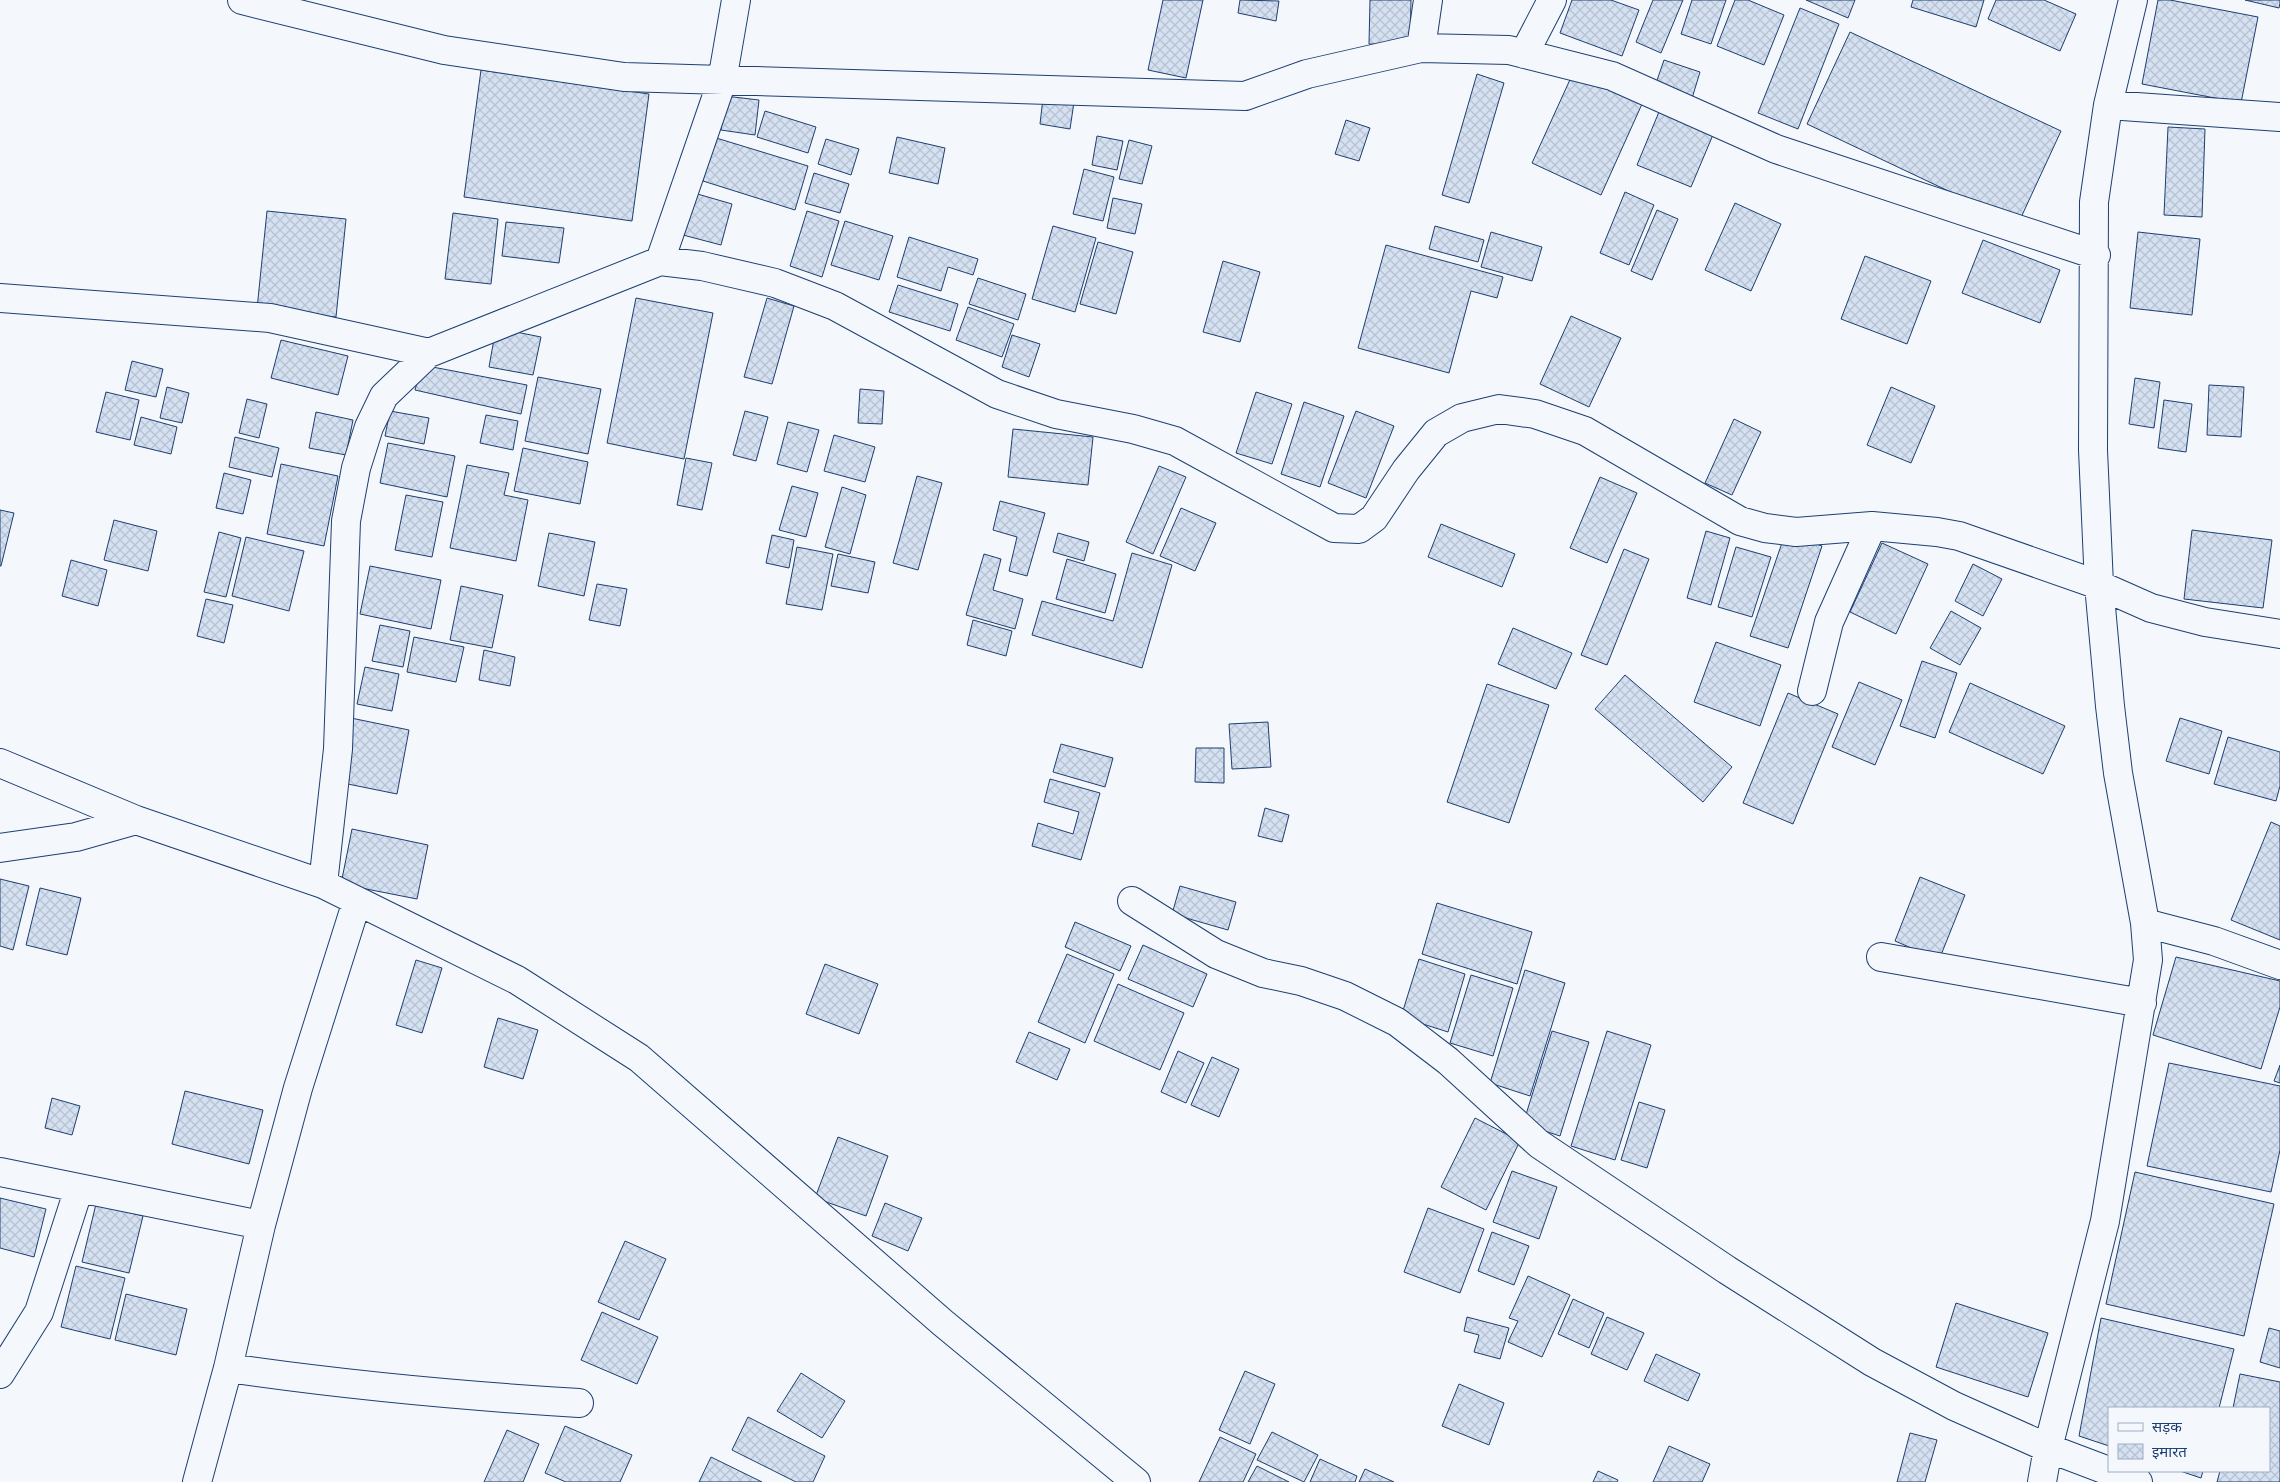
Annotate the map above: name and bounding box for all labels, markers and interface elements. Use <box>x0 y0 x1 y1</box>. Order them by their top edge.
legend <box>2108 1407 2270 1472</box>
text: सड़क <box>2152 1418 2182 1435</box>
text: इमारत <box>2152 1443 2187 1460</box>

